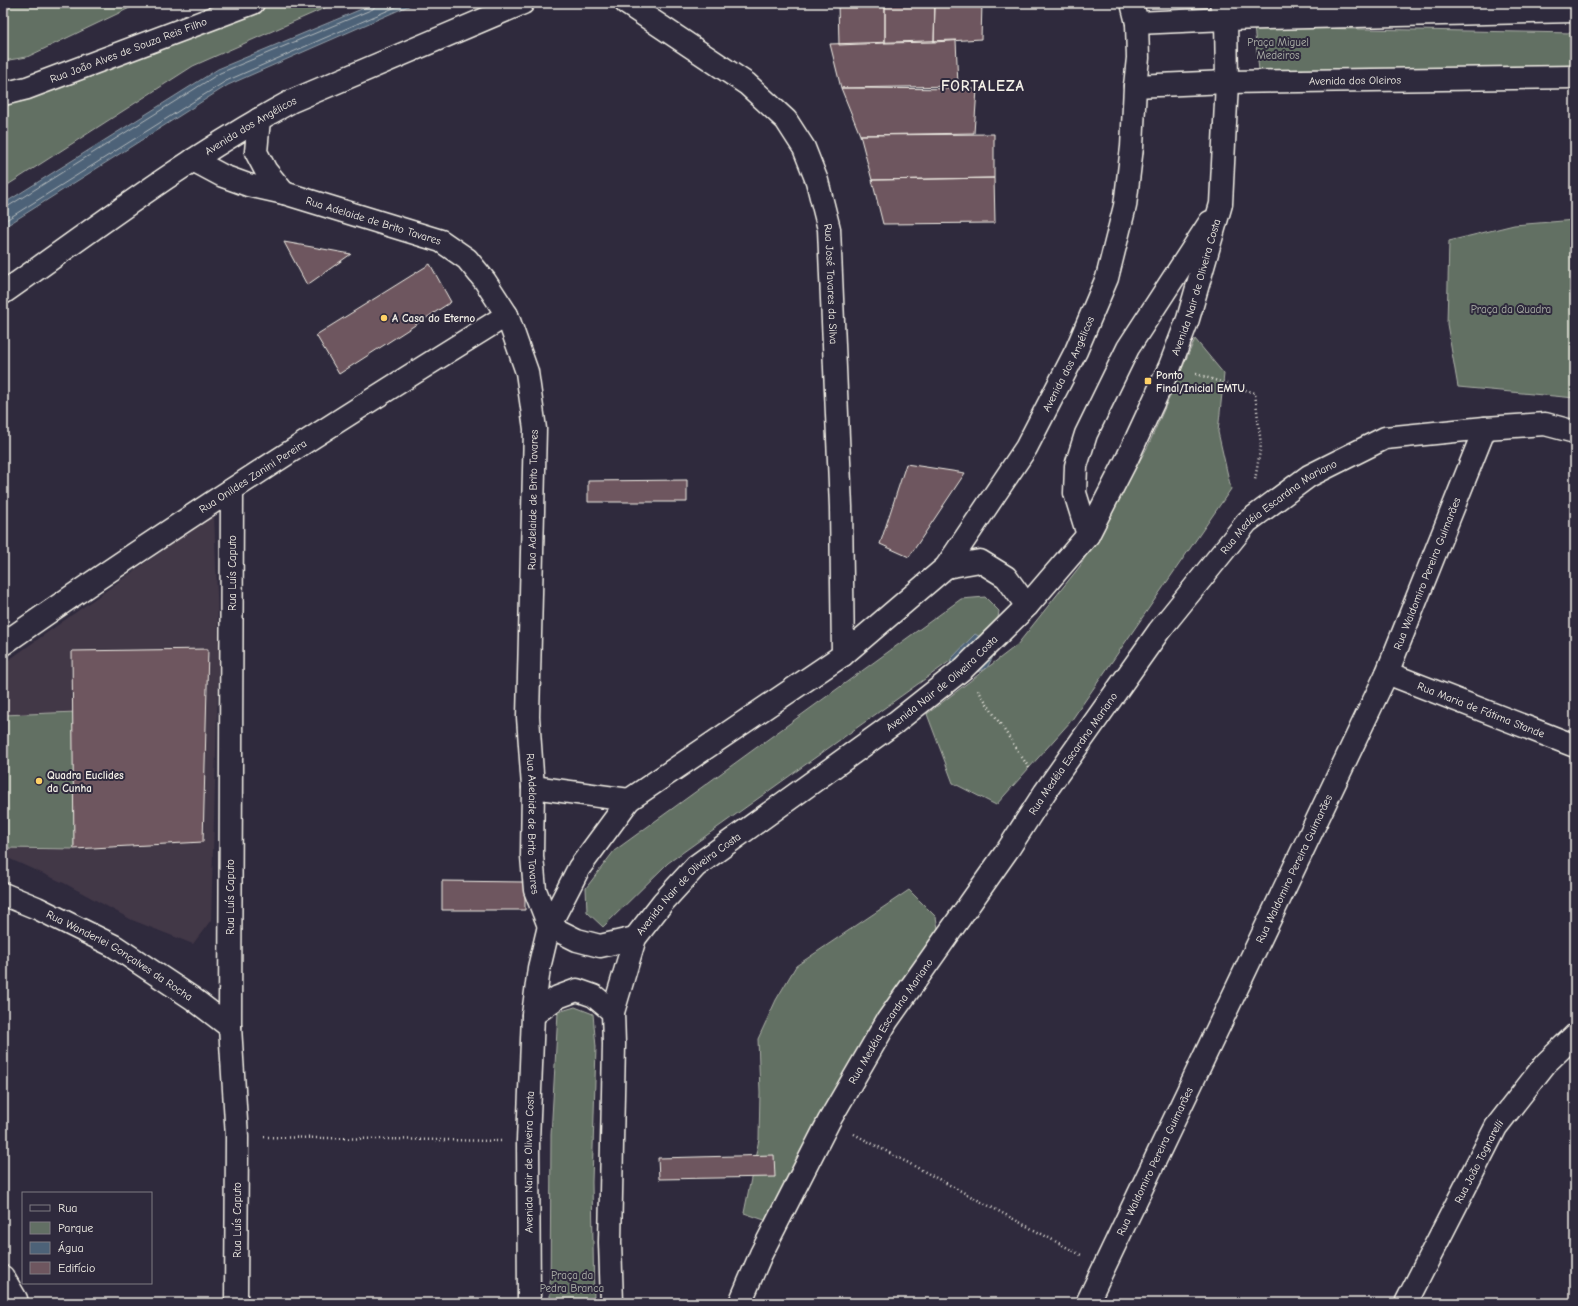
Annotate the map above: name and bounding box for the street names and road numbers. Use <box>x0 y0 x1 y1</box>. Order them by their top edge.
street label: Rua João Alves de Souza Reis Filho <box>48 14 209 85</box>
street label: Avenida dos Oleiros <box>1309 73 1401 87</box>
street label: Avenida dos Angélicos <box>202 93 299 158</box>
street label: Rua Adelaide de Brito Tavares <box>304 194 443 247</box>
street label: Avenida Nair de Oliveira Costa <box>1168 217 1223 357</box>
street label: Rua José Tavares da Silva <box>821 222 840 345</box>
street label: Avenida dos Angélicos <box>1039 314 1097 414</box>
street label: Rua Adelaide de Brito Tavares <box>525 429 541 570</box>
street label: Rua Onildes Zanini Pereira <box>197 436 309 516</box>
street label: Rua Medéia Escardna Mariano <box>1217 457 1339 557</box>
street label: Rua Waldomiro Pereira Guimarães <box>1391 495 1463 652</box>
street label: Rua Luís Caputo <box>226 535 239 611</box>
street label: Avenida Nair de Oliveira Costa <box>883 632 1000 734</box>
street label: Rua Maria de Fátima Stande <box>1416 679 1547 740</box>
street label: Rua Medéia Escardna Mariano <box>1026 690 1120 817</box>
street label: Rua Adelaide de Brito Tavares <box>524 753 543 896</box>
street label: Rua Waldomiro Pereira Guimarães <box>1253 792 1335 945</box>
street label: Avenida Nair de Oliveira Costa <box>633 830 743 938</box>
street label: Rua Luís Caputo <box>224 859 237 935</box>
street label: Rua Wanderlei Gonçalves da Rocha <box>44 907 195 1003</box>
street label: Rua Medéia Escardna Mariano <box>845 956 936 1086</box>
street label: Rua Waldomiro Pereira Guimarães <box>1114 1084 1196 1238</box>
street label: Avenida Nair de Oliveira Costa <box>521 1091 536 1233</box>
street label: Rua João Tognarelli <box>1451 1117 1506 1206</box>
street label: Rua Luís Caputo <box>231 1182 244 1258</box>

